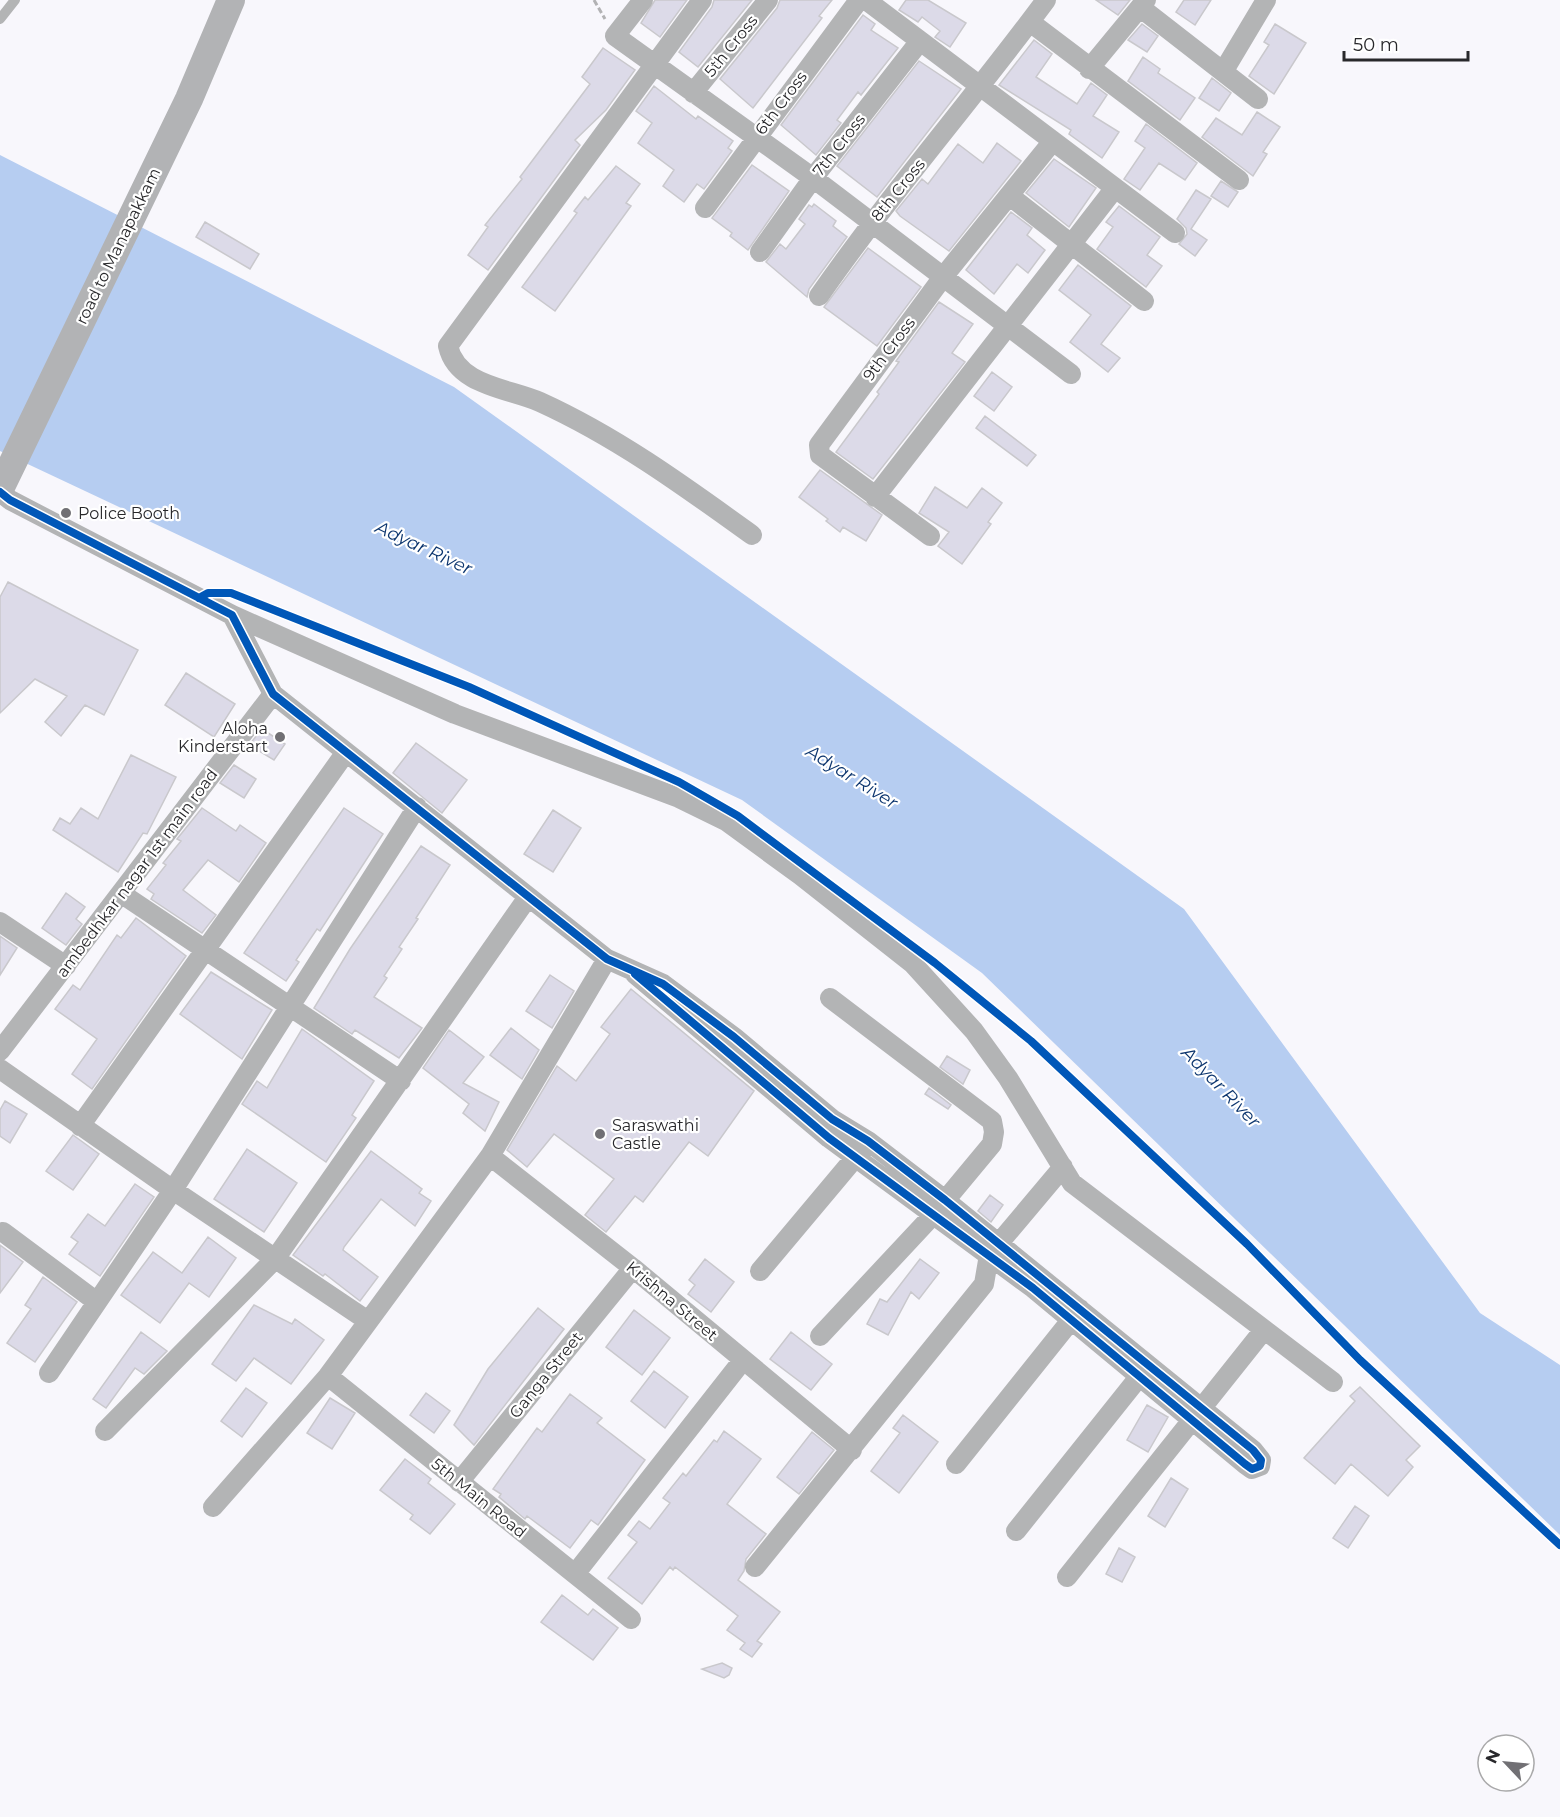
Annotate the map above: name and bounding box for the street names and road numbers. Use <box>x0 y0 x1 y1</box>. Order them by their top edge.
street label: 5th Cross <box>700 11 762 81</box>
street label: 6th Cross <box>751 67 811 138</box>
street label: 7th Cross <box>809 110 869 180</box>
street label: 8th Cross <box>867 155 929 225</box>
street label: road to Manapakkam <box>72 165 164 327</box>
street label: 9th Cross <box>859 313 919 385</box>
street label: ambedhkar nagar 1st main road <box>52 765 222 981</box>
street label: Krishna Street <box>623 1257 722 1345</box>
street label: Ganga Street <box>505 1328 587 1422</box>
street label: 5th Main Road <box>428 1454 530 1542</box>

